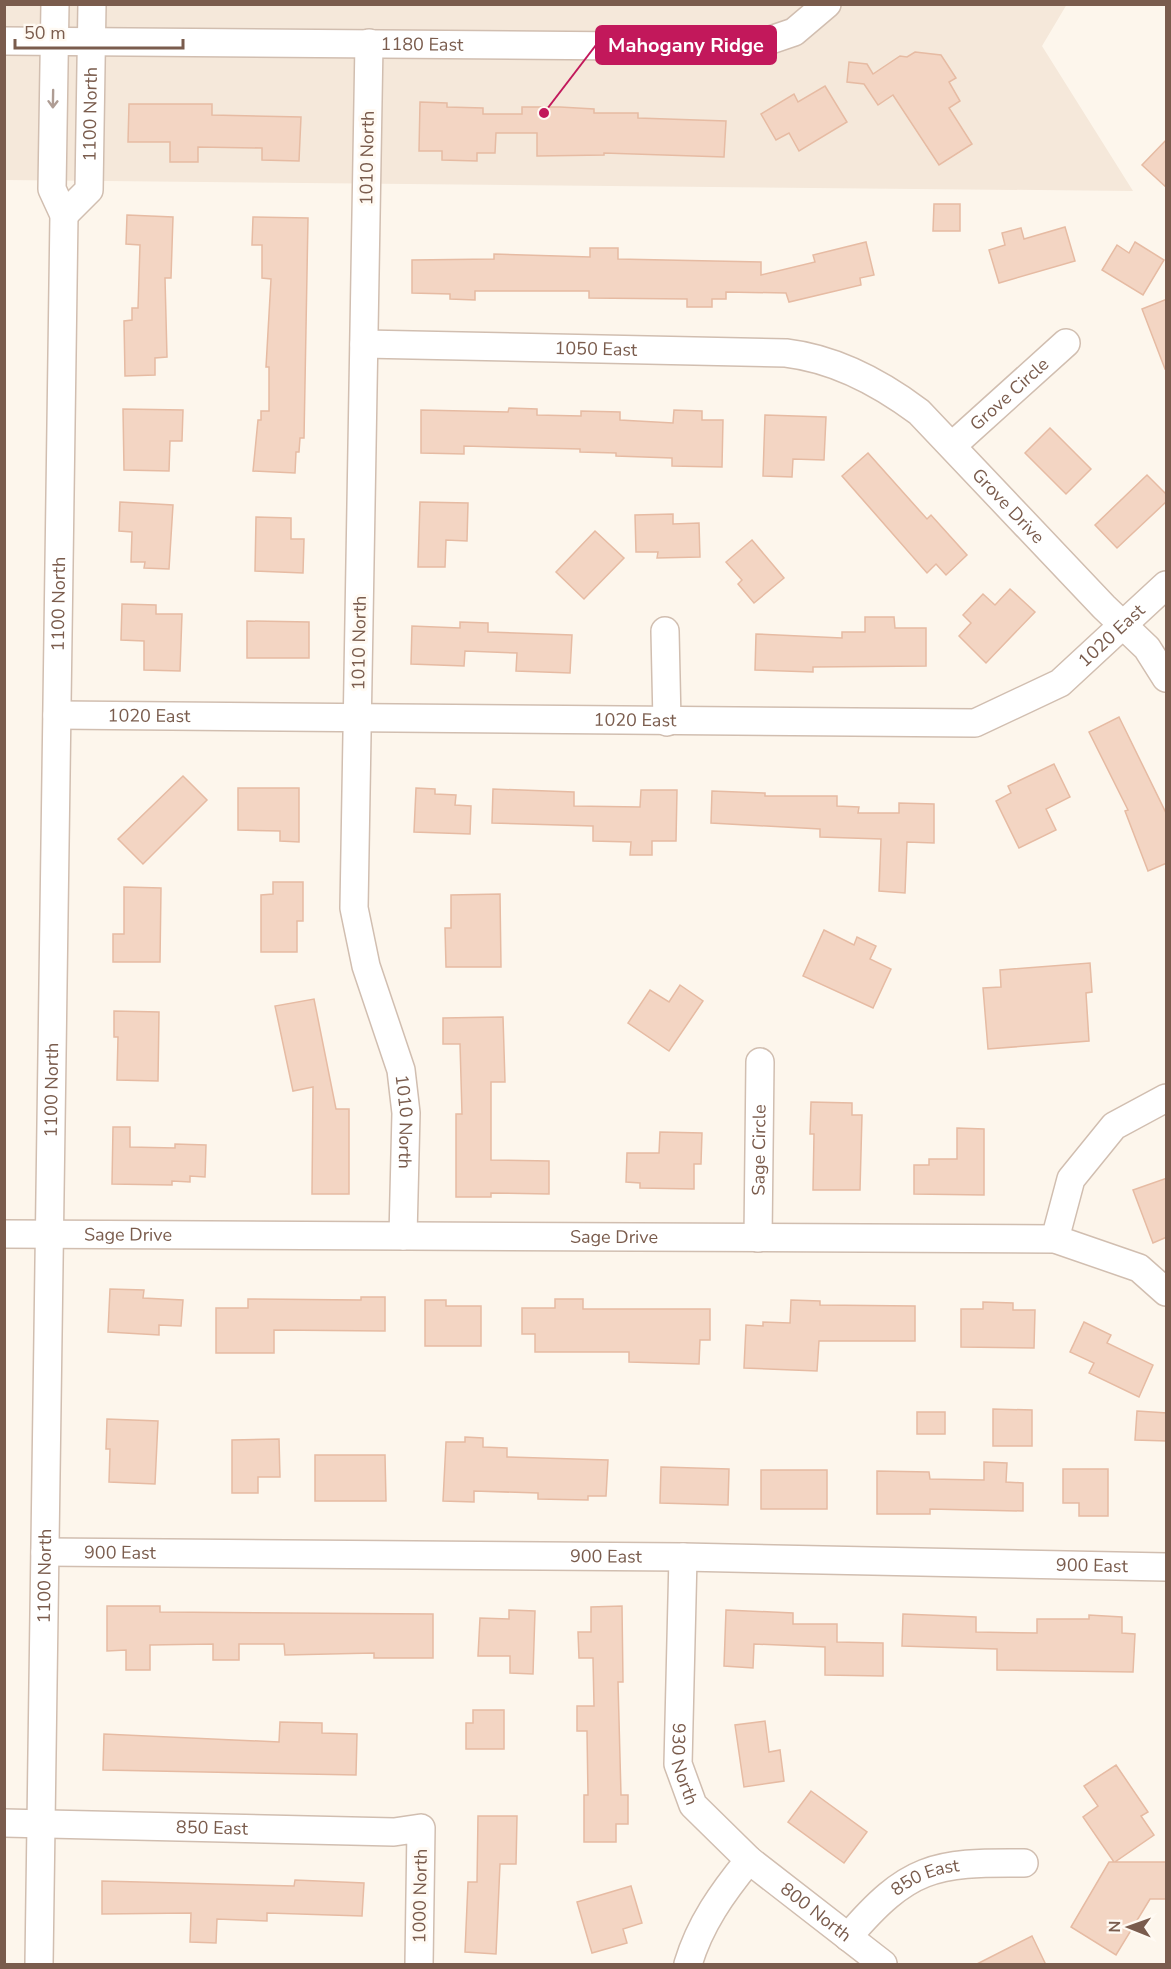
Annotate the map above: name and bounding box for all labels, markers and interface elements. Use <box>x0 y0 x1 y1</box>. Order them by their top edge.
scale bar <box>15 12 183 50</box>
text: 50 m <box>24 21 66 45</box>
callout: Mahogany Ridge <box>596 26 776 64</box>
street label: 1180 East <box>381 32 464 57</box>
text: Mahogany Ridge <box>608 32 764 59</box>
street label: 1100 North <box>77 67 103 162</box>
one-way arrow <box>47 88 59 108</box>
street label: 1010 North <box>354 110 380 206</box>
street label: 1050 East <box>554 336 638 362</box>
street label: Grove Circle <box>965 352 1054 436</box>
street label: Grove Drive <box>967 463 1050 549</box>
street label: 1100 North <box>46 557 71 652</box>
street label: 1010 North <box>346 595 372 691</box>
street label: 1020 East <box>1073 598 1150 672</box>
street label: 1020 East <box>108 703 191 728</box>
street label: 1020 East <box>594 708 677 732</box>
street label: 1100 North <box>39 1043 64 1138</box>
street label: 1010 North <box>390 1073 418 1169</box>
street label: Sage Circle <box>746 1104 772 1196</box>
street label: Sage Drive <box>84 1222 172 1247</box>
street label: Sage Drive <box>570 1225 658 1249</box>
street label: 1100 North <box>32 1529 57 1624</box>
street label: 900 East <box>84 1540 157 1565</box>
street label: 900 East <box>570 1544 643 1569</box>
street label: 900 East <box>1056 1553 1129 1578</box>
street label: 930 North <box>665 1723 704 1808</box>
street label: 850 East <box>176 1815 249 1841</box>
street label: 1000 North <box>407 1848 433 1944</box>
street label: 850 East <box>886 1853 961 1901</box>
street label: 800 North <box>775 1877 856 1947</box>
north arrow <box>1099 1897 1159 1957</box>
text: N <box>1104 1921 1126 1933</box>

